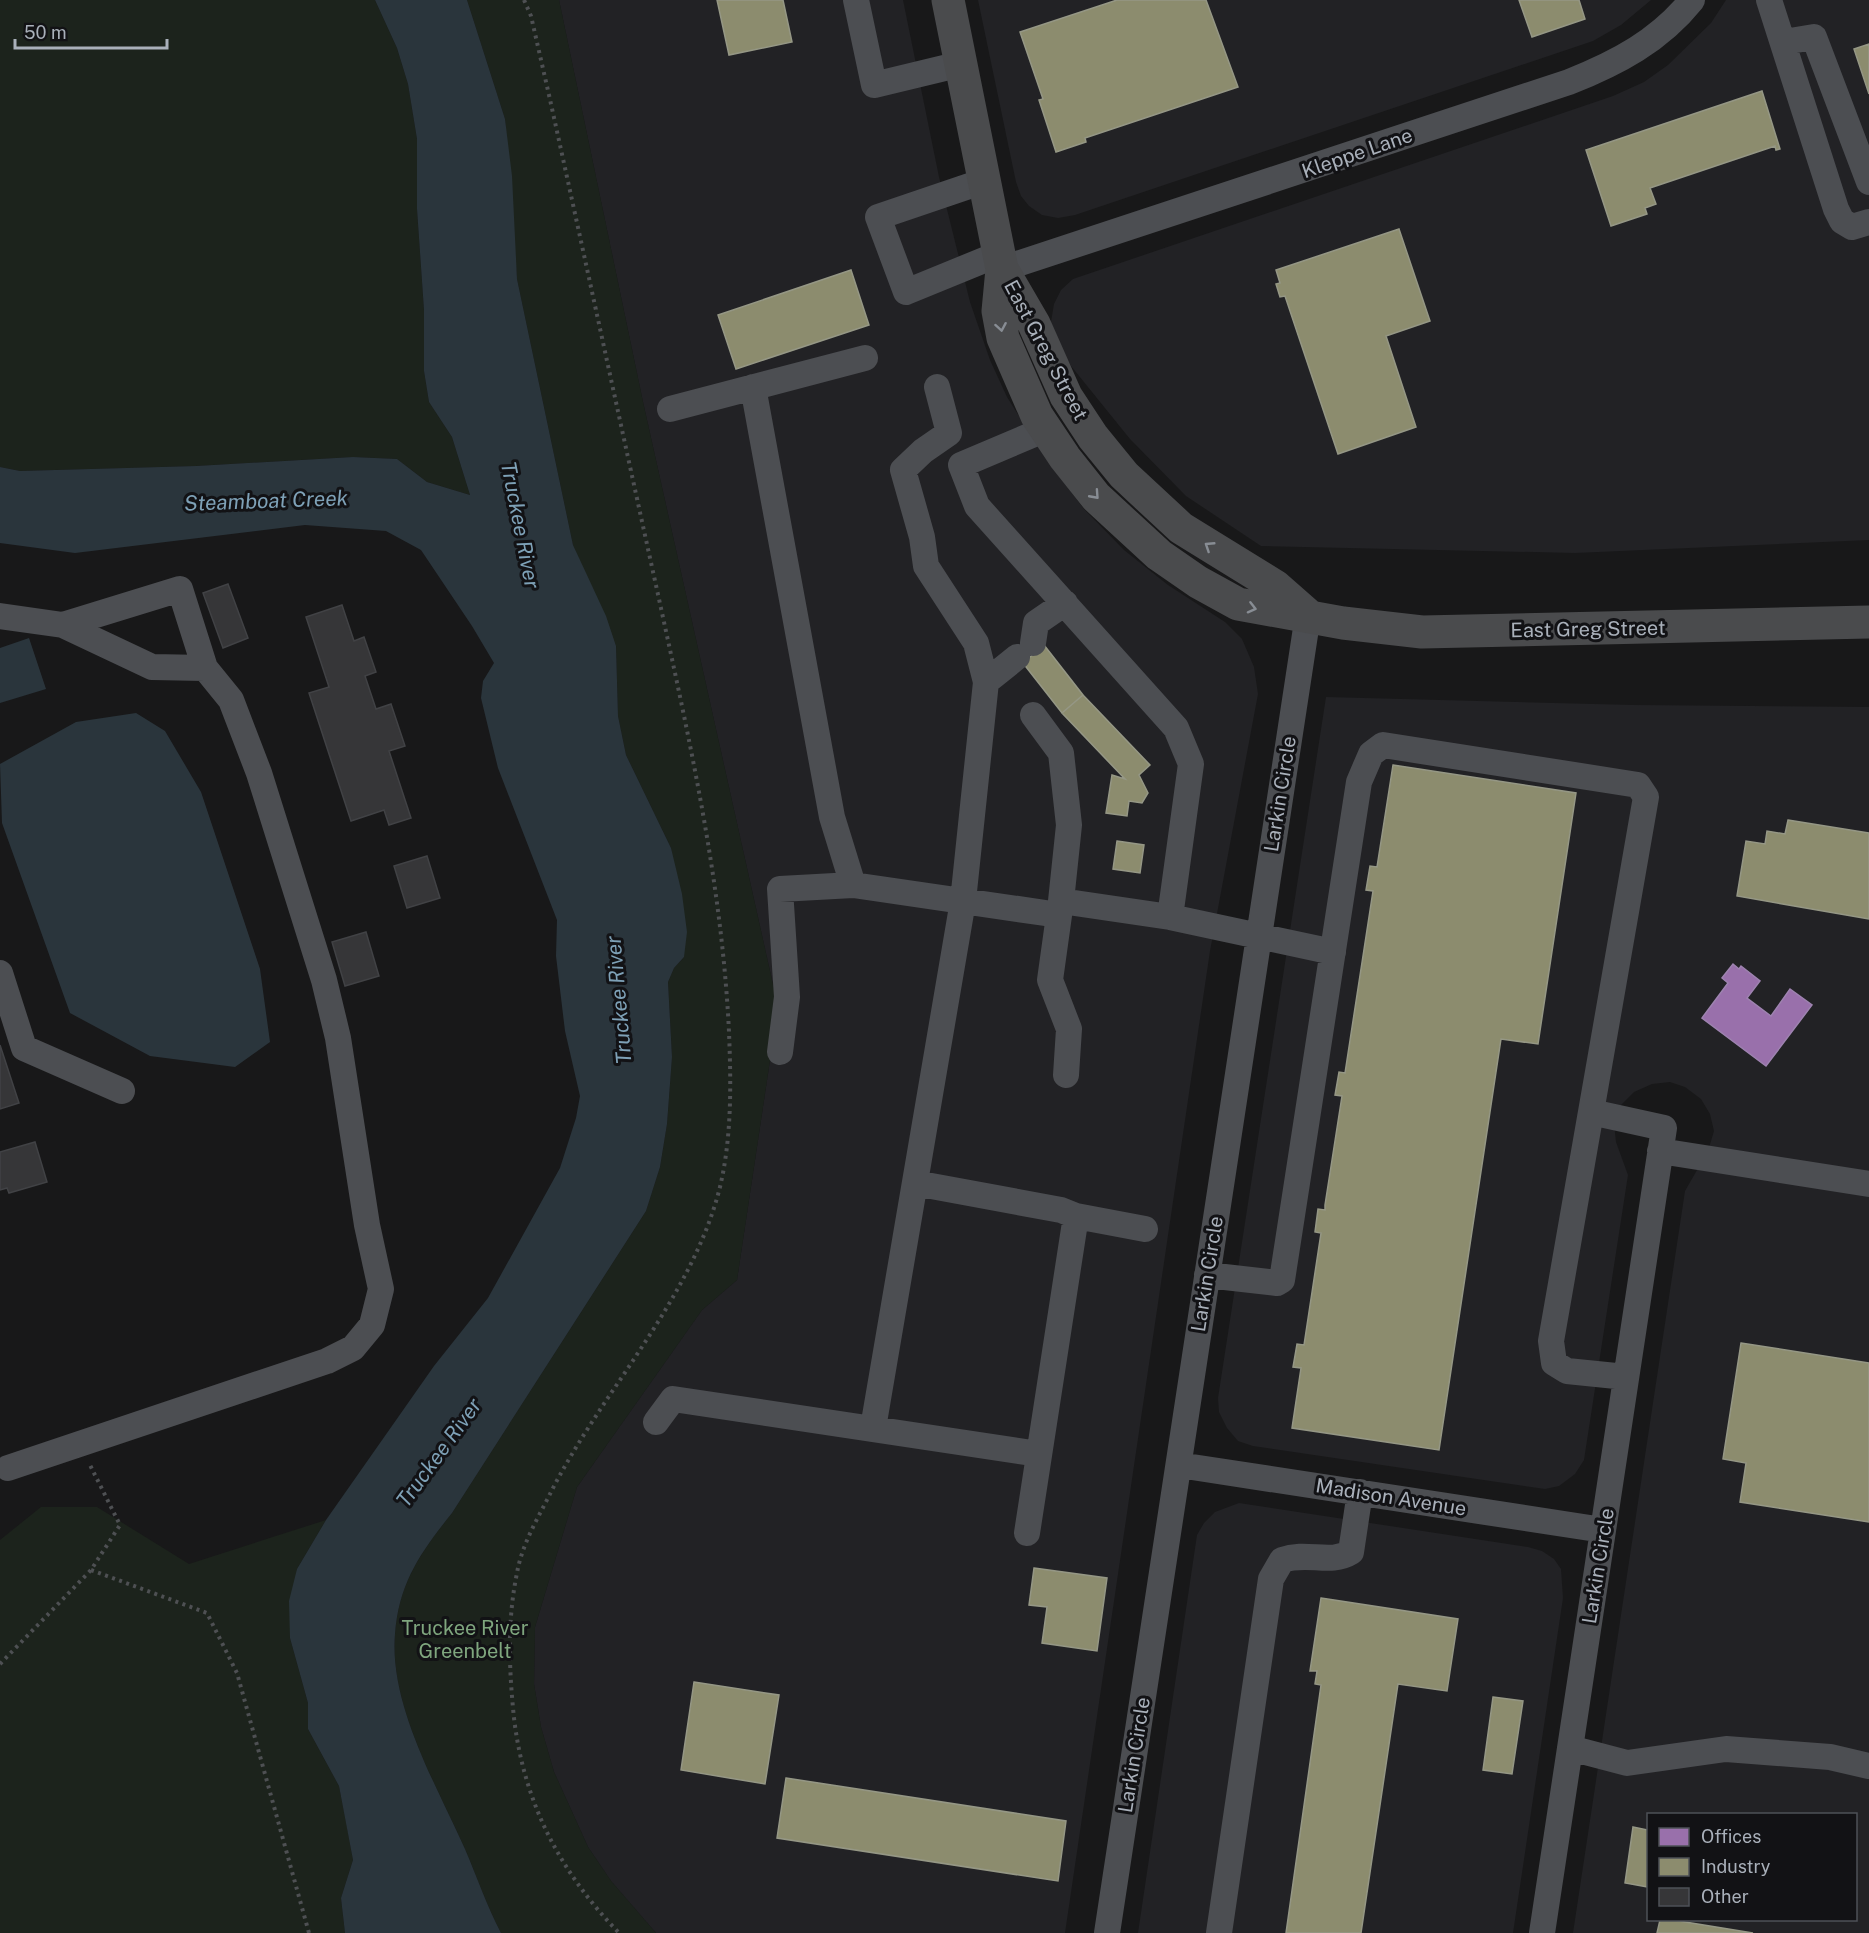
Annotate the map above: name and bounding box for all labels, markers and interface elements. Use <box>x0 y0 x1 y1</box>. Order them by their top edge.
scale bar <box>15 12 166 50</box>
text: 50 m <box>24 22 67 43</box>
street label: Kleppe Lane <box>1298 123 1416 183</box>
street label: East Greg Street <box>999 276 1093 424</box>
one-way arrow <box>994 322 1007 332</box>
water label: Truckee River <box>496 459 545 591</box>
water label: Steamboat Creek <box>184 485 349 516</box>
one-way arrow <box>1088 488 1099 499</box>
one-way arrow <box>1204 542 1215 553</box>
one-way arrow <box>1247 600 1257 613</box>
street label: East Greg Street <box>1510 616 1666 642</box>
street label: Larkin Circle <box>1259 734 1301 854</box>
water label: Truckee River <box>600 934 637 1065</box>
street label: Larkin Circle <box>1186 1214 1228 1334</box>
water label: Truckee River <box>391 1393 487 1512</box>
street label: Madison Avenue <box>1314 1473 1468 1521</box>
street label: Larkin Circle <box>1577 1506 1619 1626</box>
park label: Truckee River Greenbelt <box>402 1616 529 1663</box>
street label: Larkin Circle <box>1113 1695 1155 1815</box>
legend <box>1647 1813 1857 1921</box>
text: Offices <box>1701 1826 1761 1847</box>
text: Industry <box>1701 1856 1771 1877</box>
text: Other <box>1701 1886 1749 1907</box>

